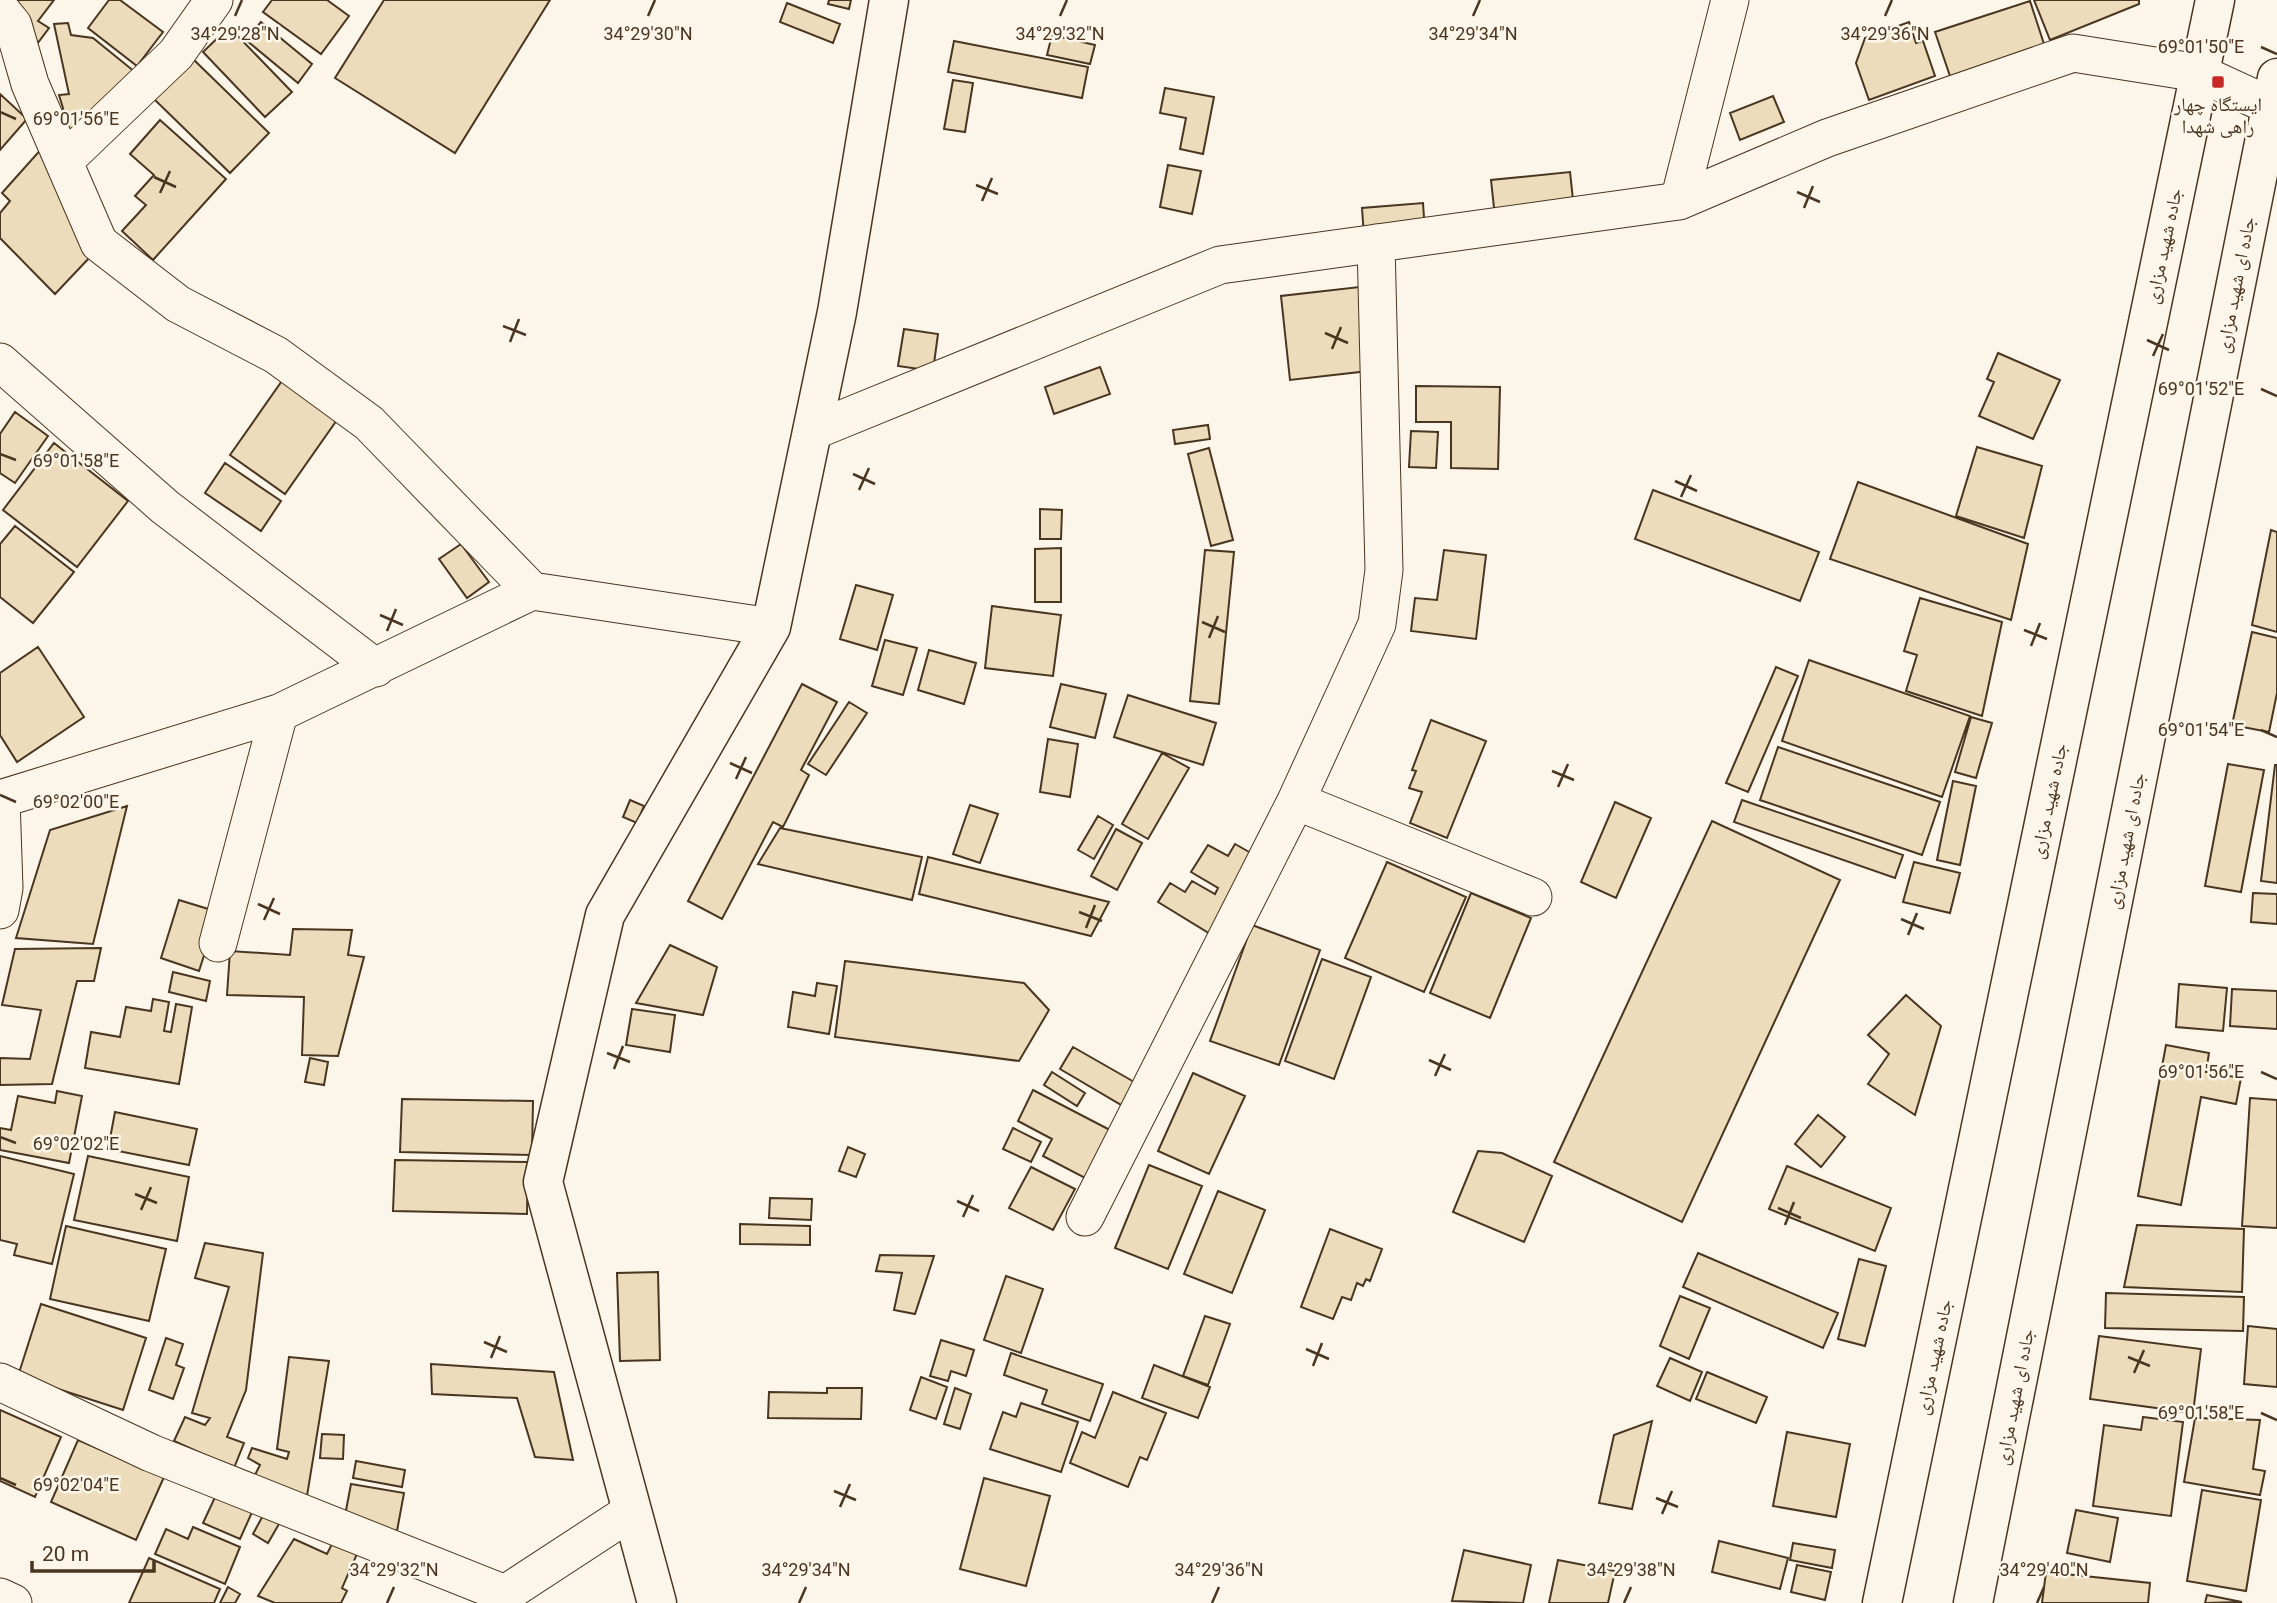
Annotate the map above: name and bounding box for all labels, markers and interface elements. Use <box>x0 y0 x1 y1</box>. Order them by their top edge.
text: 34°29'28"N <box>190 23 280 44</box>
text: 34°29'30"N <box>603 23 693 44</box>
text: 34°29'32"N <box>1015 23 1105 44</box>
text: 34°29'34"N <box>1428 23 1518 44</box>
text: 34°29'36"N <box>1840 23 1930 44</box>
text: 69°01'50"E <box>2158 36 2244 57</box>
marker: ایستگاه چهار راهی شهدا <box>2210 74 2226 90</box>
place label: ایستگاه چهار راهی شهدا <box>2173 93 2262 138</box>
text: 69°01'56"E <box>33 108 119 129</box>
street label: جاده شهید مزاری <box>2140 186 2187 306</box>
street label: جاده ای شهید مزاری <box>2211 215 2260 355</box>
text: 69°01'52"E <box>2158 378 2244 399</box>
text: 69°01'58"E <box>33 450 119 471</box>
text: 69°01'54"E <box>2158 719 2244 740</box>
street label: جاده شهید مزاری <box>2025 741 2072 861</box>
street label: جاده ای شهید مزاری <box>2101 771 2150 911</box>
text: 69°02'00"E <box>33 791 119 812</box>
text: 69°01'56"E <box>2158 1061 2244 1082</box>
text: 69°02'02"E <box>33 1133 119 1154</box>
street label: جاده شهید مزاری <box>1910 1297 1957 1417</box>
street label: جاده ای شهید مزاری <box>1990 1327 2039 1467</box>
text: 69°01'58"E <box>2158 1402 2244 1423</box>
text: 69°02'04"E <box>33 1474 119 1495</box>
scale bar <box>32 1530 154 1574</box>
text: 20 m <box>42 1542 89 1566</box>
text: 34°29'32"N <box>349 1559 439 1580</box>
text: 34°29'34"N <box>761 1559 851 1580</box>
text: 34°29'36"N <box>1174 1559 1264 1580</box>
text: 34°29'38"N <box>1586 1559 1676 1580</box>
text: 34°29'40"N <box>1999 1559 2089 1580</box>

